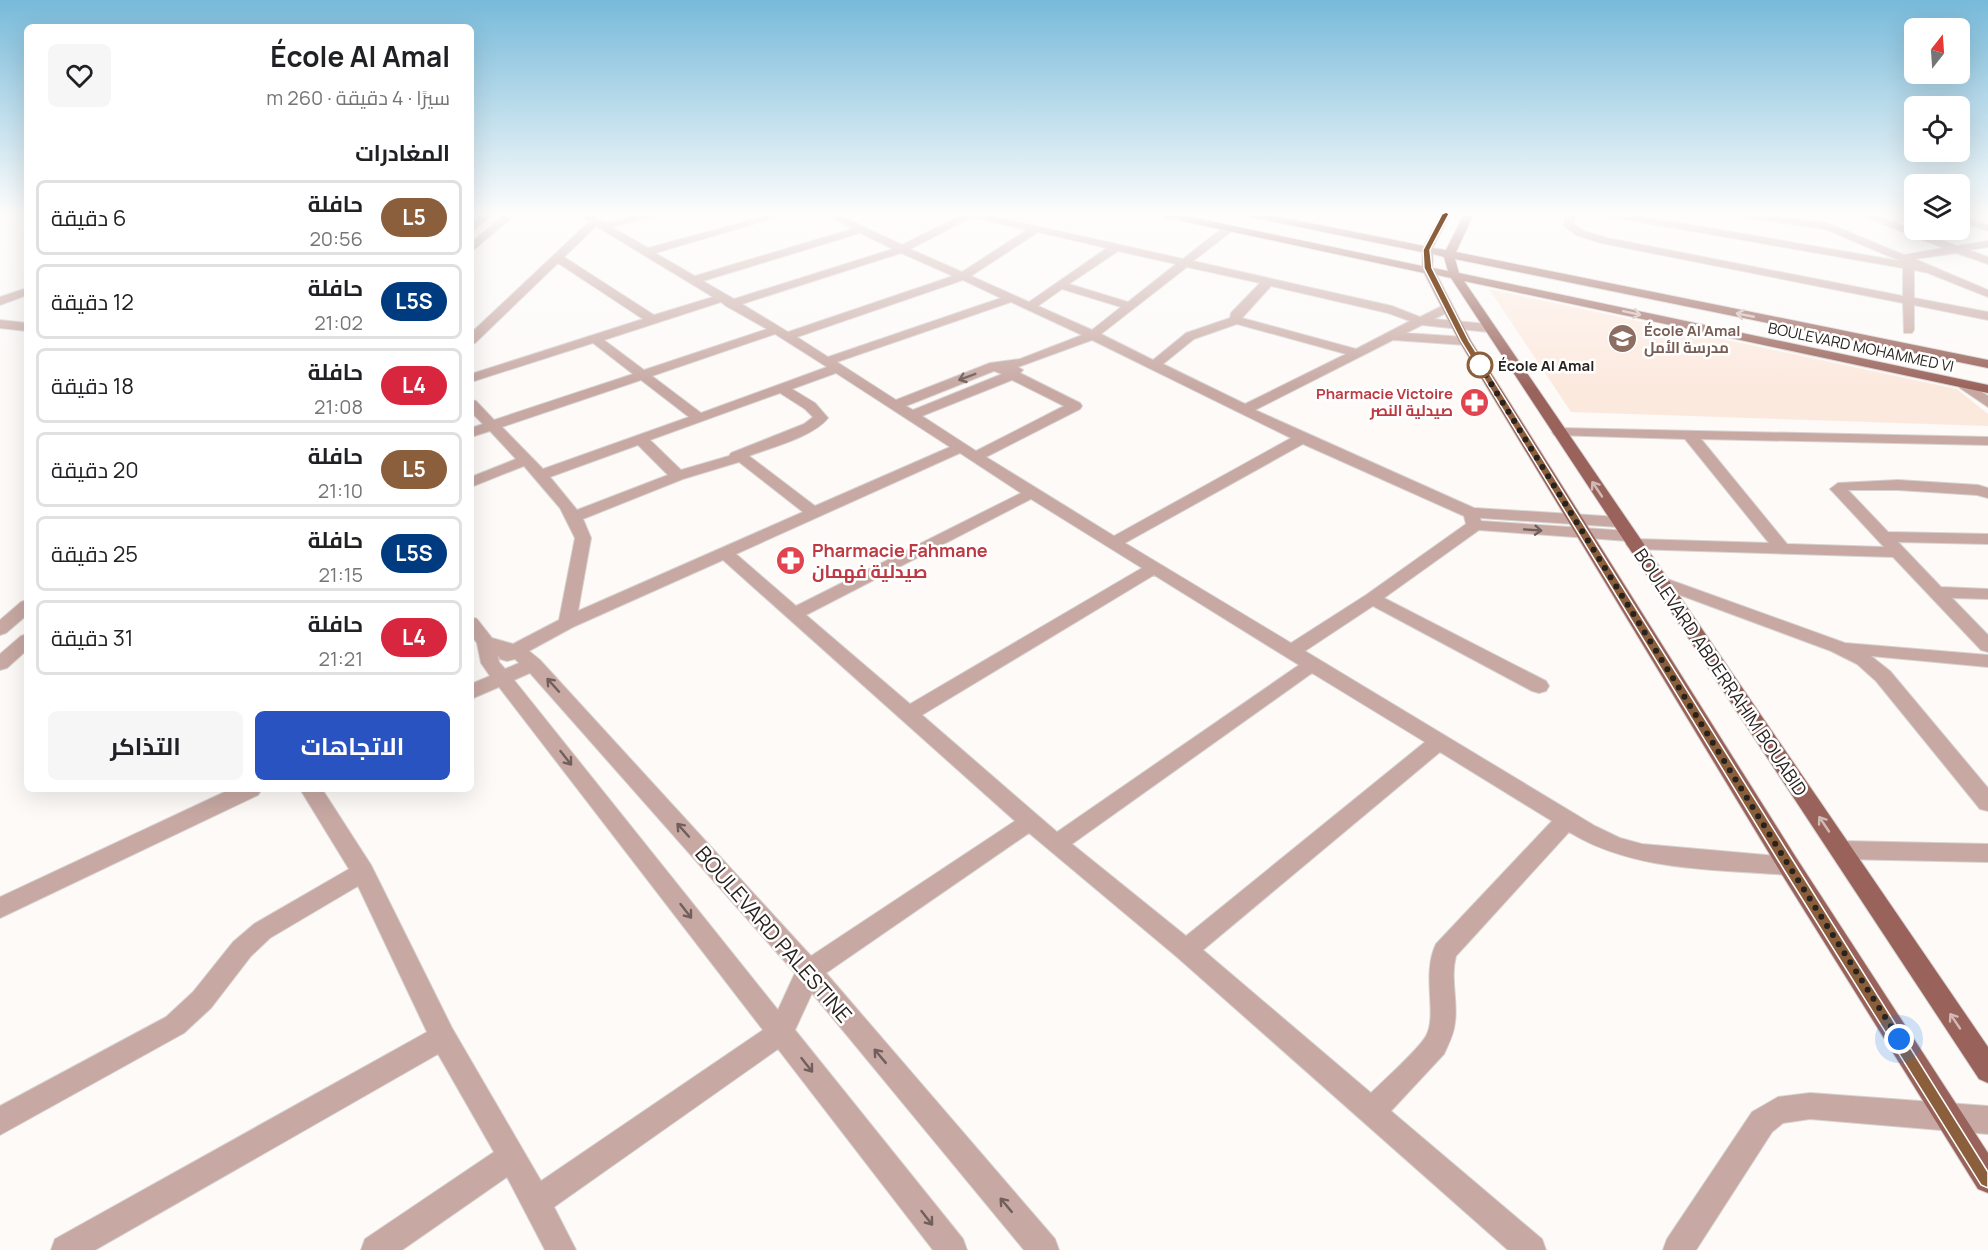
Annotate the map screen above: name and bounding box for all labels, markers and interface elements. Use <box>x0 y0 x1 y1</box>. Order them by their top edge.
north arrow <box>1904 18 1970 84</box>
map controls <box>1904 18 1970 240</box>
text: École Al Amal <box>270 37 450 75</box>
button: heart <box>48 44 111 107</box>
text: سيرًا · 4 دقيقة · 260 m <box>266 84 450 111</box>
button: locate <box>1904 96 1970 162</box>
text: المغادرات <box>355 138 450 168</box>
button: layers <box>1904 174 1970 240</box>
text: حافلة <box>308 189 363 219</box>
text: 6 دقيقة <box>51 203 126 233</box>
text: L5 <box>402 203 426 231</box>
text: 20:56 <box>309 225 363 252</box>
text: حافلة <box>308 273 363 303</box>
text: 12 دقيقة <box>51 287 134 317</box>
text: L5S <box>395 287 433 315</box>
one-way arrow <box>1622 308 1641 319</box>
text: 21:02 <box>314 309 363 336</box>
one-way arrow <box>1736 309 1756 320</box>
street label: BOULEVARD MOHAMMED VI <box>1766 317 1956 377</box>
place label: École Al Amal مدرسة الأمل <box>1644 320 1740 358</box>
school or university icon: École Al Amal مدرسة الأمل <box>1607 323 1639 355</box>
marker: École Al Amal <box>1467 352 1493 378</box>
place label: École Al Amal <box>1498 355 1594 376</box>
text: حافلة <box>308 357 363 387</box>
text: 18 دقيقة <box>51 371 134 401</box>
text: L4 <box>402 371 426 399</box>
one-way arrow <box>959 372 977 383</box>
place label: Pharmacie Victoire صيدلية النصر <box>1316 383 1453 421</box>
pharmacy icon: Pharmacie Victoire صيدلية النصر <box>1458 386 1490 418</box>
text: 21:08 <box>314 393 363 420</box>
text: حافلة <box>308 441 363 471</box>
text: 20 دقيقة <box>51 455 139 485</box>
text: L5 <box>402 455 426 483</box>
text: 21:10 <box>318 477 363 504</box>
one-way arrow <box>1591 481 1603 497</box>
text: حافلة <box>308 525 363 555</box>
one-way arrow <box>1522 525 1542 536</box>
place label: Pharmacie Fahmane صيدلية فهمان <box>812 538 988 583</box>
text: 25 دقيقة <box>51 539 138 569</box>
text: L5S <box>395 539 433 567</box>
pharmacy icon: Pharmacie Fahmane صيدلية فهمان <box>775 544 807 576</box>
street label: BOULEVARD ABDERRAHIM BOUABID <box>1629 544 1813 800</box>
text: 21:15 <box>318 561 363 588</box>
text: حافلة <box>308 609 363 639</box>
text: 31 دقيقة <box>51 623 133 653</box>
text: L4 <box>402 623 426 651</box>
text: 21:21 <box>319 645 363 672</box>
one-way arrow <box>546 678 560 693</box>
button: التذاكر <box>48 711 243 780</box>
button: الاتجاهات <box>255 711 450 780</box>
one-way arrow <box>560 749 573 765</box>
one-way arrow <box>1818 817 1830 833</box>
one-way arrow <box>676 823 690 838</box>
street label: BOULEVARD PALESTINE <box>690 840 858 1028</box>
one-way arrow <box>680 903 693 919</box>
one-way arrow <box>1949 1013 1962 1030</box>
your location <box>1884 1024 1914 1054</box>
one-way arrow <box>874 1048 887 1064</box>
one-way arrow <box>800 1056 813 1072</box>
one-way arrow <box>999 1198 1013 1213</box>
one-way arrow <box>920 1210 933 1226</box>

